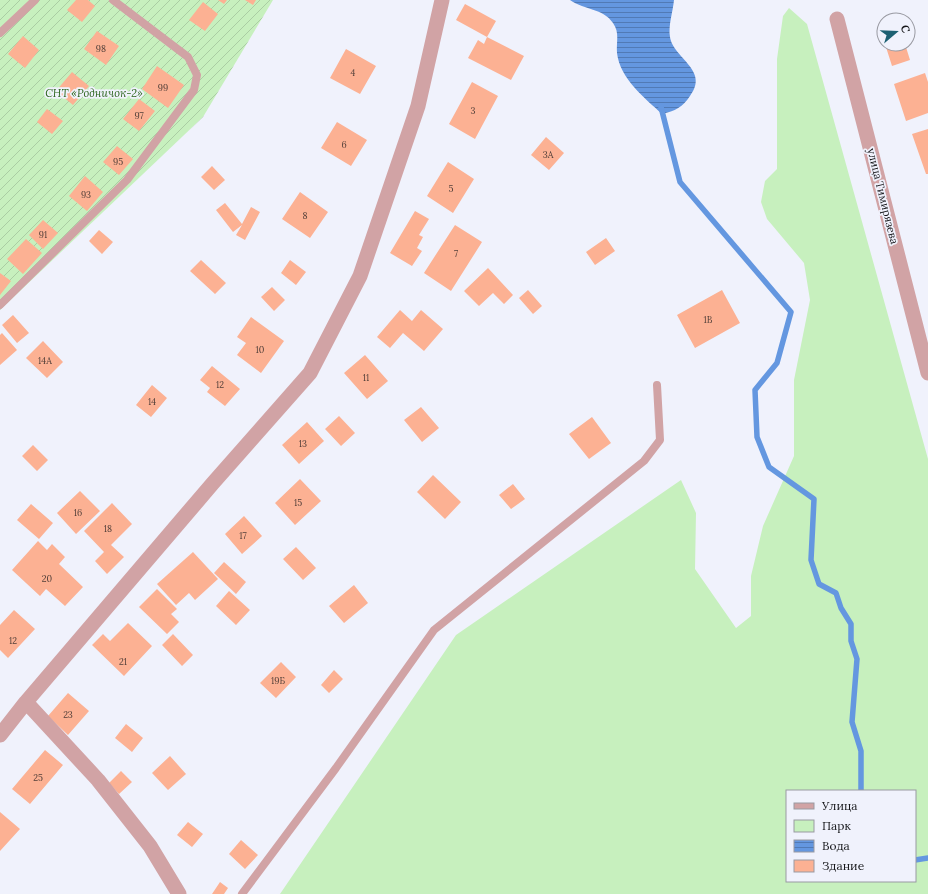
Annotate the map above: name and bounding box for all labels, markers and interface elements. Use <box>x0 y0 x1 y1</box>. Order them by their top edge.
north arrow <box>876 12 916 52</box>
text: С <box>898 23 913 35</box>
house number: 98 <box>96 43 106 54</box>
house number: 4 <box>351 67 356 78</box>
house number: 99 <box>158 82 168 93</box>
park label: СНТ «Родничок-2» <box>45 86 143 100</box>
house number: 3 <box>470 105 476 116</box>
house number: 97 <box>134 110 144 121</box>
house number: 6 <box>341 139 347 150</box>
street label: улица Тимирязева <box>864 147 902 246</box>
house number: 3А <box>543 149 554 160</box>
house number: 95 <box>113 156 123 167</box>
house number: 5 <box>449 183 454 194</box>
house number: 93 <box>81 189 91 200</box>
house number: 8 <box>302 210 308 221</box>
house number: 91 <box>39 229 47 240</box>
house number: 7 <box>454 248 458 259</box>
house number: 1В <box>704 314 713 325</box>
house number: 10 <box>256 344 265 355</box>
house number: 14А <box>38 355 52 366</box>
house number: 11 <box>363 372 369 383</box>
house number: 12 <box>216 379 224 390</box>
house number: 14 <box>148 396 156 407</box>
house number: 13 <box>299 438 307 449</box>
house number: 15 <box>294 497 302 508</box>
house number: 16 <box>74 507 82 518</box>
house number: 18 <box>104 523 112 534</box>
house number: 17 <box>239 530 247 541</box>
house number: 20 <box>42 573 53 584</box>
house number: 12 <box>9 635 17 646</box>
house number: 21 <box>119 656 127 667</box>
house number: 19Б <box>271 675 285 686</box>
house number: 23 <box>63 709 73 720</box>
house number: 25 <box>33 772 43 783</box>
legend <box>786 790 916 882</box>
text: Улица <box>821 798 858 813</box>
text: Парк <box>822 818 851 833</box>
text: Вода <box>822 838 850 853</box>
text: Здание <box>822 858 865 873</box>

